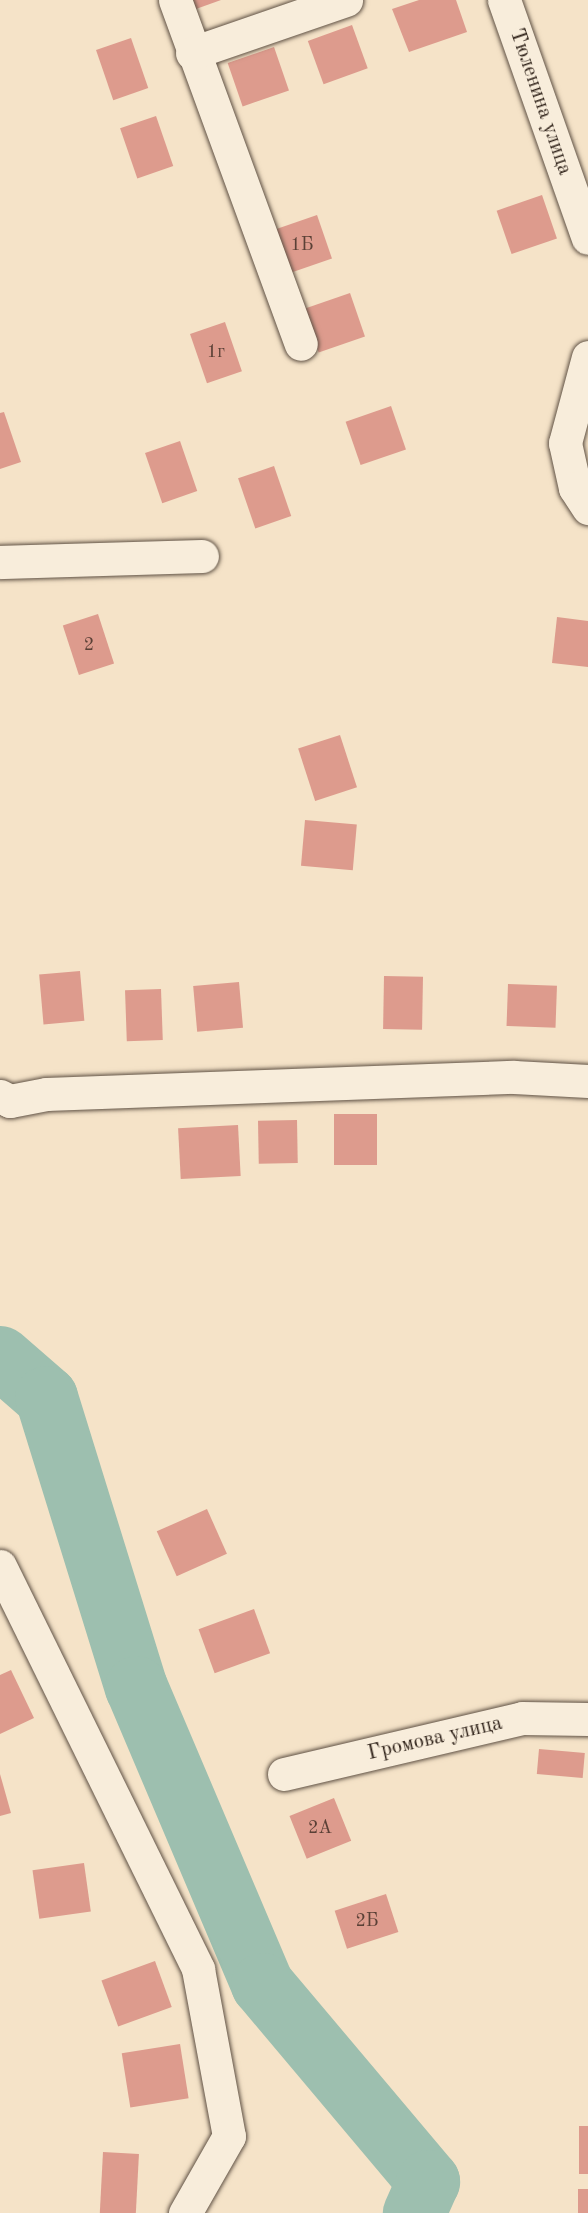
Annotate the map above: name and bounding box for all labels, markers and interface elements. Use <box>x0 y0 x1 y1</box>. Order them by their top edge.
street label: Тюленина улица <box>503 25 577 179</box>
house number: 1Б <box>290 234 314 256</box>
house number: 1г <box>207 341 225 363</box>
house number: 2 <box>84 634 94 656</box>
street label: Громова улица <box>365 1711 505 1767</box>
house number: 2А <box>308 1817 332 1839</box>
house number: 2Б <box>355 1910 379 1932</box>

